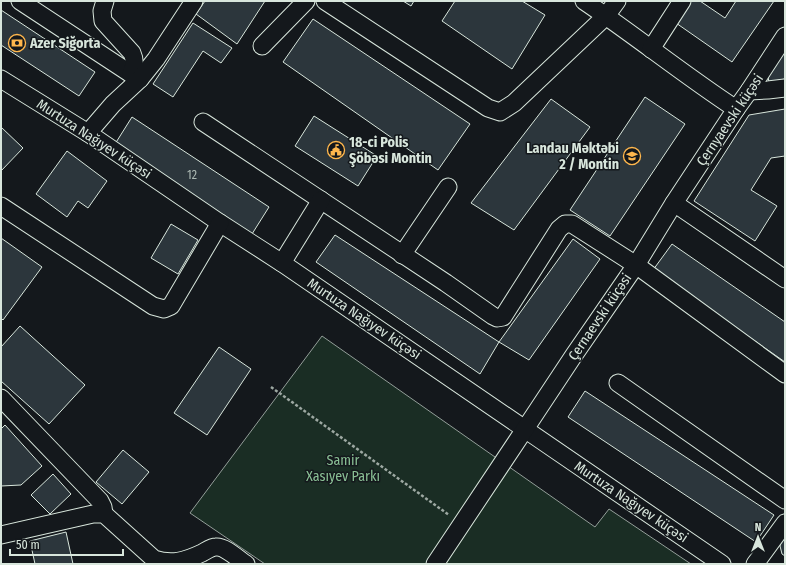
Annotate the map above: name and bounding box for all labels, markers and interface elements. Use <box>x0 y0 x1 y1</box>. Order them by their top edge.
bank icon: Azer Siğorta <box>7 33 27 53</box>
place label: Azer Siğorta <box>29 35 100 52</box>
street label: Çernyaevski küçəsi <box>693 71 767 169</box>
street label: Murtuza Nağıyev küçəsi <box>33 96 155 182</box>
place label: 18-ci Polis Şöbəsi Montin <box>349 134 432 168</box>
public building icon: 18-ci Polis Şöbəsi Montin <box>326 140 346 160</box>
place label: Landau Məktəbi 2 / Montin <box>526 140 619 173</box>
school or university icon: Landau Məktəbi 2 / Montin <box>622 146 642 166</box>
house number: 12 <box>187 168 197 182</box>
street label: Çernaevski küçəsi <box>565 270 635 364</box>
street label: Murtuza Nağıyev küçəsi <box>304 275 424 363</box>
park label: Samir Xasıyev Parkı <box>306 452 380 485</box>
street label: Murtuza Nağıyev küçəsi <box>571 458 691 546</box>
north arrow <box>738 517 778 557</box>
text: N <box>755 521 761 534</box>
scale bar <box>10 531 123 557</box>
text: 50 m <box>16 538 40 552</box>

